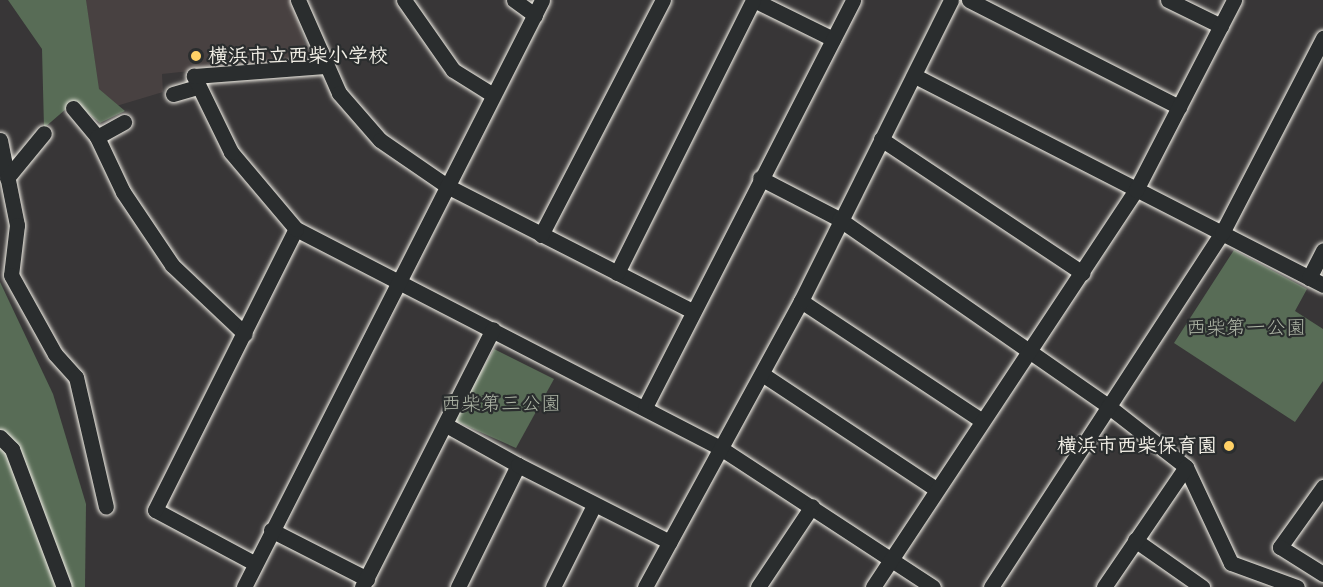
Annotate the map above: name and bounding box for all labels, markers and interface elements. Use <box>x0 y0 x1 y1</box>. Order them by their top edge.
place label: 横浜市立西柴小学校 <box>208 44 388 68</box>
marker: 横浜市立西柴小学校 <box>189 49 203 63</box>
park label: 西柴第一公園 <box>1186 316 1306 340</box>
park label: 西柴第三公園 <box>441 392 561 416</box>
place label: 横浜市西柴保育園 <box>1057 434 1217 458</box>
marker: 横浜市西柴保育園 <box>1222 439 1236 453</box>

